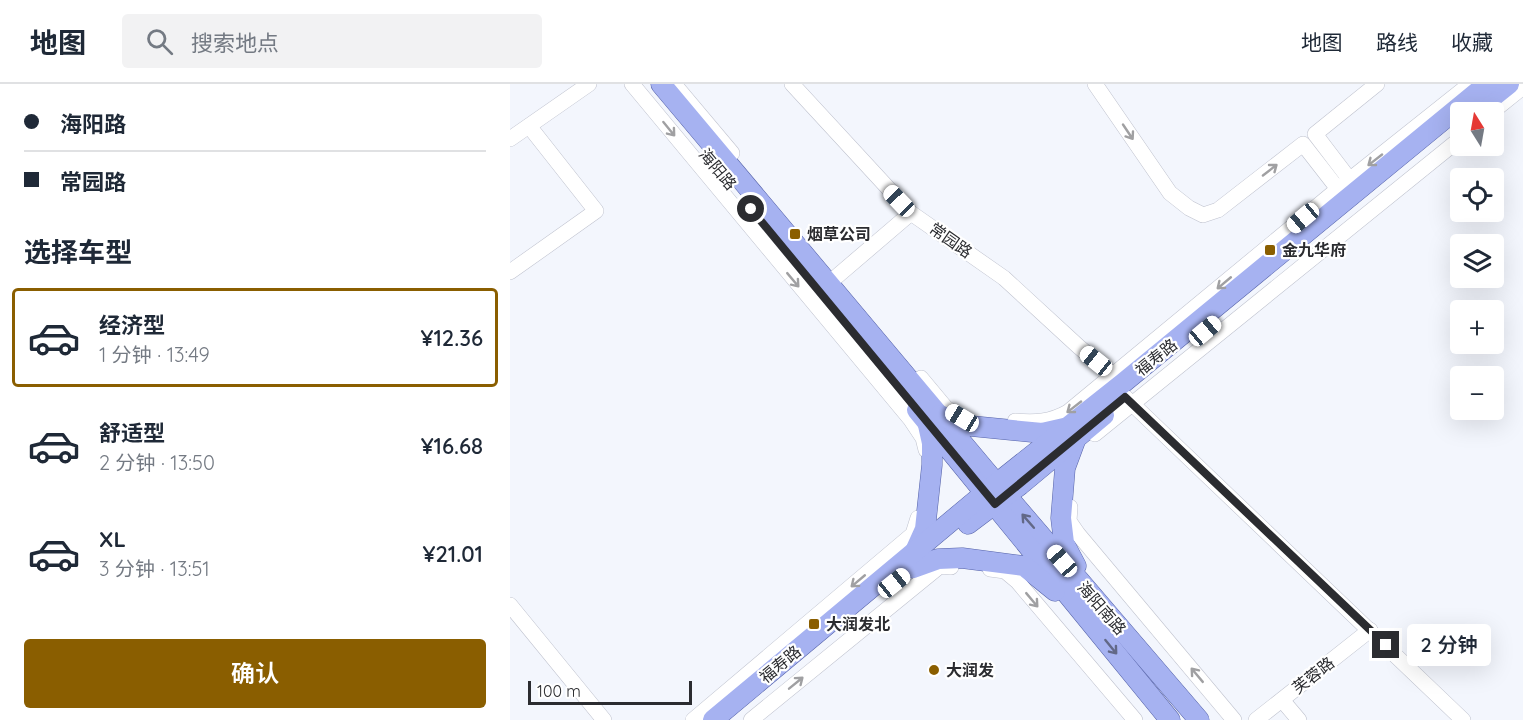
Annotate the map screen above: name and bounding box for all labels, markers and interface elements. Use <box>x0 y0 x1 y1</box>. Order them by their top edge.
search box <box>122 14 542 68</box>
text: 地图 <box>30 25 86 60</box>
icon: search <box>143 25 176 58</box>
text: 搜索地点 <box>191 29 279 57</box>
text: 地图 <box>1301 29 1343 55</box>
text: 路线 <box>1376 29 1418 55</box>
text: 收藏 <box>1451 29 1493 55</box>
north arrow <box>1450 102 1504 156</box>
map controls <box>1450 102 1504 420</box>
text: 海阳路 <box>60 110 126 138</box>
one-way arrow <box>662 121 675 137</box>
one-way arrow <box>1122 124 1134 140</box>
street label: 海阳路 <box>695 144 741 194</box>
one-way arrow <box>1368 153 1384 166</box>
one-way arrow <box>1262 163 1278 176</box>
text: 常园路 <box>60 168 126 196</box>
button: locate <box>1450 168 1504 222</box>
car <box>880 182 918 220</box>
route start <box>737 195 764 222</box>
car <box>1283 200 1323 236</box>
street label: 常园路 <box>926 218 976 262</box>
place label: 烟草公司 <box>807 224 871 244</box>
marker: 烟草公司 <box>788 227 802 241</box>
button: layers <box>1450 234 1504 288</box>
text: 选择车型 <box>24 235 132 269</box>
place label: 金九华府 <box>1282 240 1346 260</box>
marker: 金九华府 <box>1263 243 1277 257</box>
one-way arrow <box>786 272 800 287</box>
one-way arrow <box>1217 276 1232 290</box>
button: + <box>1450 300 1504 354</box>
icon: car <box>27 311 81 365</box>
text: 经济型 <box>99 311 165 339</box>
car <box>1185 313 1225 349</box>
text: ¥12.36 <box>421 324 483 352</box>
street label: 福寿路 <box>1131 334 1181 380</box>
text: 1 分钟 · 13:49 <box>99 342 210 367</box>
car <box>1076 343 1116 379</box>
button: − <box>1450 366 1504 420</box>
one-way arrow <box>1066 400 1082 413</box>
car <box>942 401 982 435</box>
icon: car <box>27 419 81 473</box>
text: 舒适型 <box>99 419 165 447</box>
text: ¥16.68 <box>421 432 483 460</box>
text: 2 分钟 · 13:50 <box>99 450 215 475</box>
one-way arrow <box>1021 513 1034 529</box>
text: XL <box>99 525 126 553</box>
icon: car <box>27 527 81 581</box>
text: ¥21.01 <box>423 540 483 568</box>
car <box>1043 542 1081 580</box>
text: 3 分钟 · 13:51 <box>99 556 210 581</box>
car <box>874 565 914 601</box>
one-way arrow <box>851 574 866 588</box>
street label: 海阳南路 <box>1073 577 1131 639</box>
one-way arrow <box>1026 592 1039 608</box>
place label: 大润发北 <box>826 614 890 634</box>
marker: 大润发北 <box>807 617 821 631</box>
callout: 2 分钟 <box>1407 624 1491 666</box>
route end <box>1372 631 1399 658</box>
text: 2 分钟 <box>1421 632 1477 657</box>
button: 确认 <box>24 639 486 708</box>
one-way arrow <box>1104 639 1117 655</box>
street label: 福寿路 <box>755 641 805 687</box>
street label: 芙蓉路 <box>1288 652 1338 698</box>
place label: 大润发 <box>946 660 994 680</box>
marker: 大润发 <box>927 663 941 677</box>
one-way arrow <box>1190 667 1203 683</box>
one-way arrow <box>788 676 803 690</box>
scale bar <box>528 678 692 706</box>
text: 100 m <box>537 681 581 701</box>

